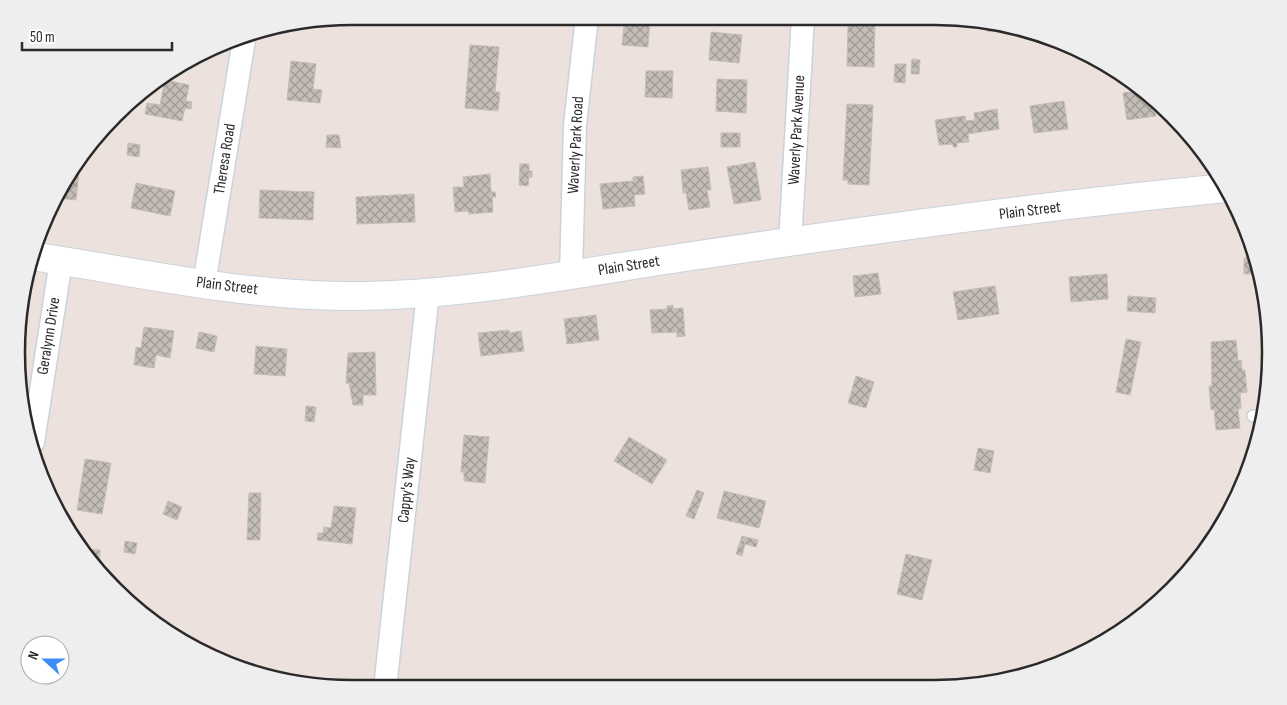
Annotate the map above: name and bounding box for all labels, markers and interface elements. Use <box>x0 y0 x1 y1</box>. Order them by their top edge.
scale bar <box>22 20 172 52</box>
text: 50 m <box>30 28 55 47</box>
street label: Waverly Park Avenue <box>785 75 809 185</box>
street label: Waverly Park Road <box>564 96 588 194</box>
street label: Theresa Road <box>210 122 240 196</box>
street label: Plain Street <box>998 198 1062 224</box>
street label: Plain Street <box>597 252 661 280</box>
street label: Plain Street <box>195 273 259 299</box>
street label: Geralynn Drive <box>33 296 65 376</box>
street label: Cappy's Way <box>394 456 420 524</box>
north arrow <box>20 635 70 685</box>
text: N <box>24 649 43 662</box>

